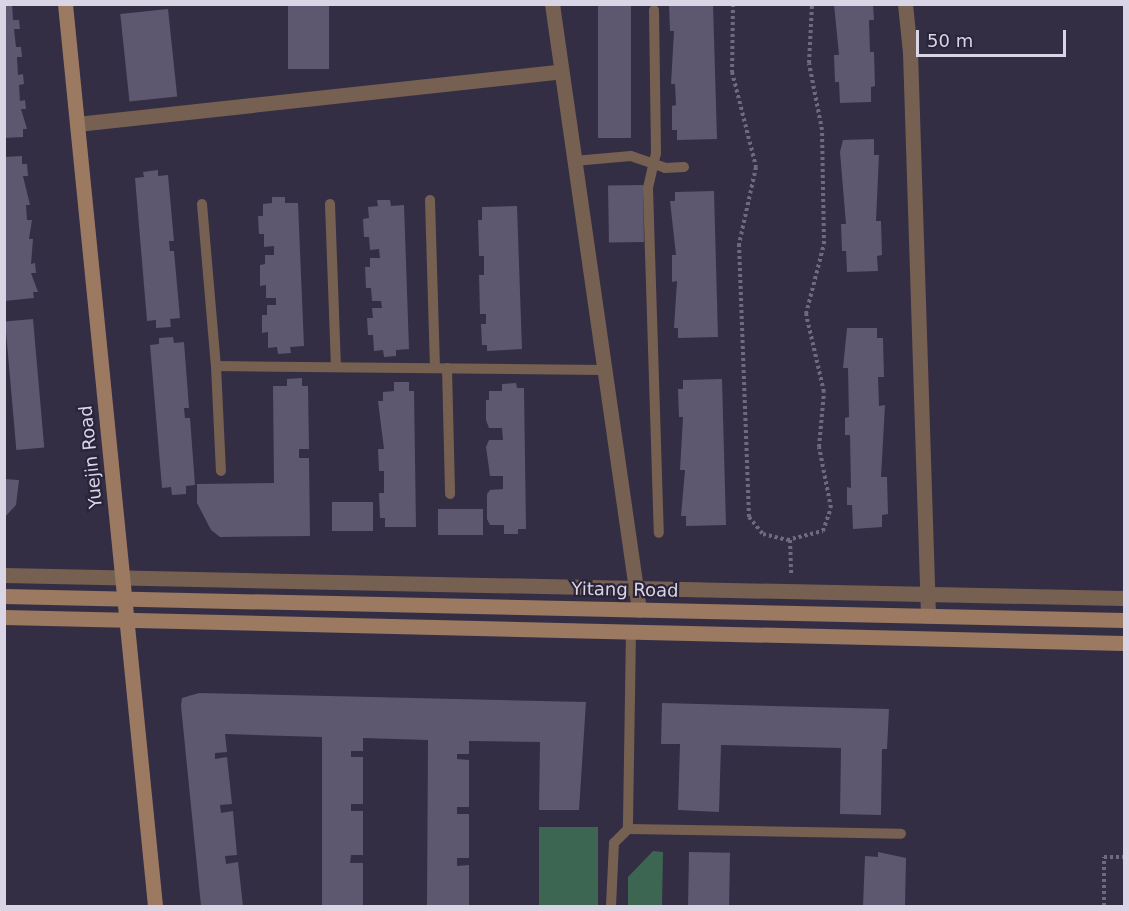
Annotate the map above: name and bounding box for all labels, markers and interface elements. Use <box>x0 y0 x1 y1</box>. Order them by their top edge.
scale bar <box>919 18 1069 56</box>
text: 50 m <box>927 30 973 51</box>
street label: Yuejin Road <box>75 404 107 510</box>
street label: Yitang Road <box>571 578 679 602</box>

